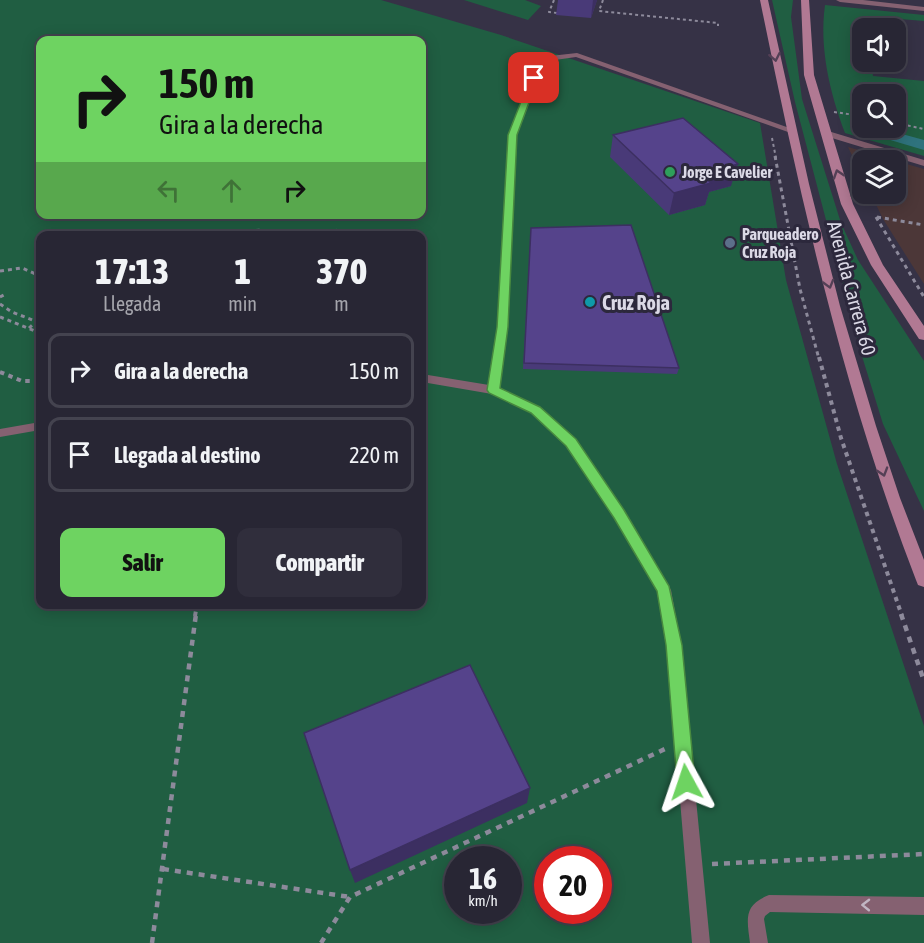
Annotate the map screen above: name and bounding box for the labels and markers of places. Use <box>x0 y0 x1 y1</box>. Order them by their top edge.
pin <box>508 52 559 103</box>
place label: Jorge E Cavelier <box>681 163 772 181</box>
marker: Jorge E Cavelier <box>663 165 677 179</box>
place label: Parqueadero Cruz Roja <box>742 225 819 261</box>
marker: Parqueadero Cruz Roja <box>723 236 737 250</box>
place label: Cruz Roja <box>602 291 670 314</box>
marker: Cruz Roja <box>583 295 597 309</box>

